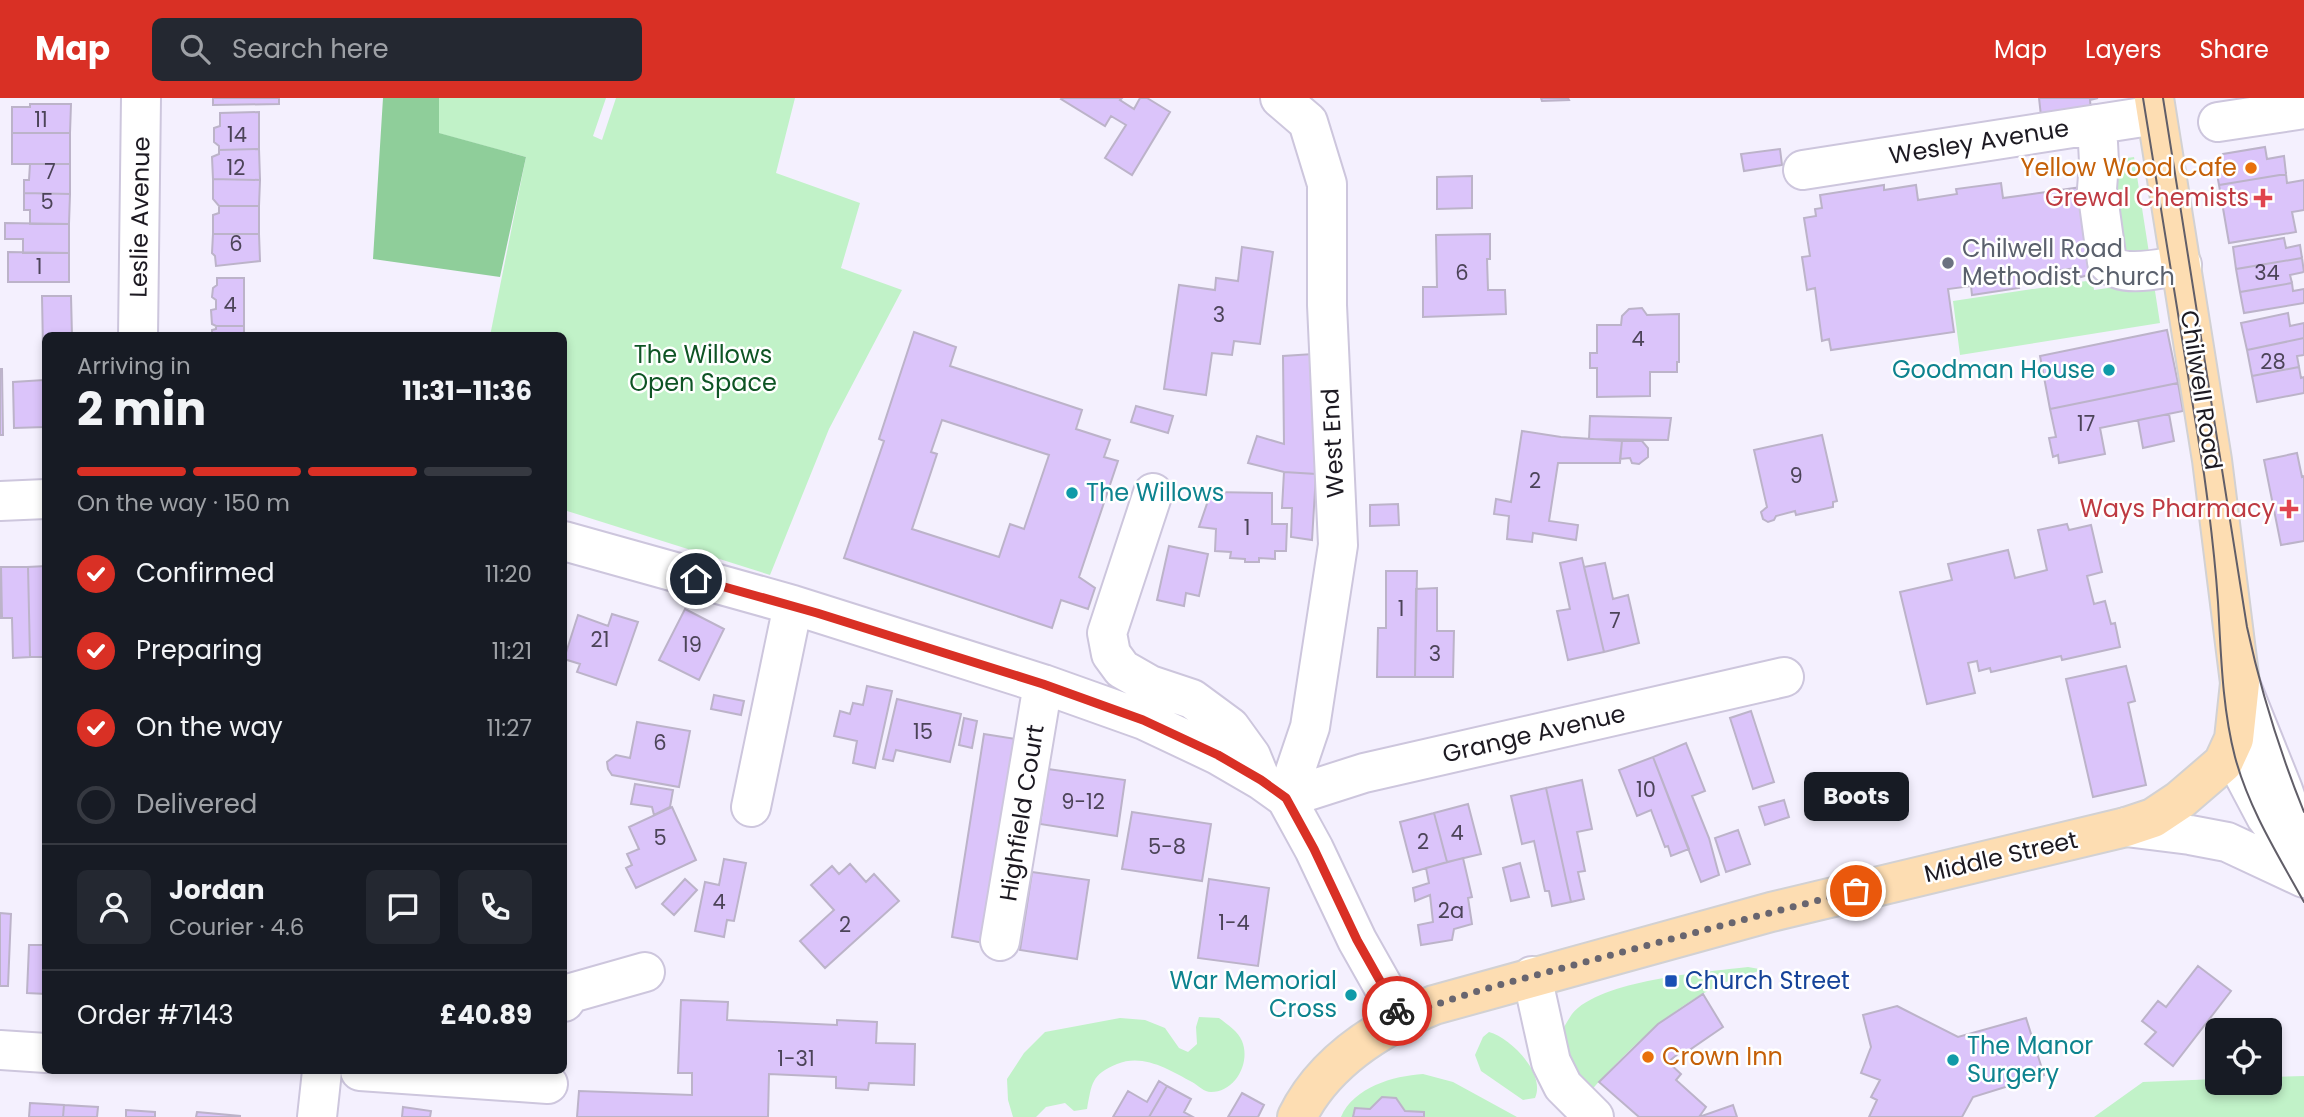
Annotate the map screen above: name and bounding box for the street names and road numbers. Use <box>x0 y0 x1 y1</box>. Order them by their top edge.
street label: Wesley Avenue <box>1887 111 2071 172</box>
street label: Leslie Avenue <box>122 136 157 298</box>
street label: Chilwell Road <box>2173 308 2230 472</box>
street label: West End <box>1313 387 1352 499</box>
street label: Grange Avenue <box>1439 696 1629 771</box>
street label: Highfield Court <box>991 722 1052 904</box>
street label: Middle Street <box>1921 823 2081 890</box>

